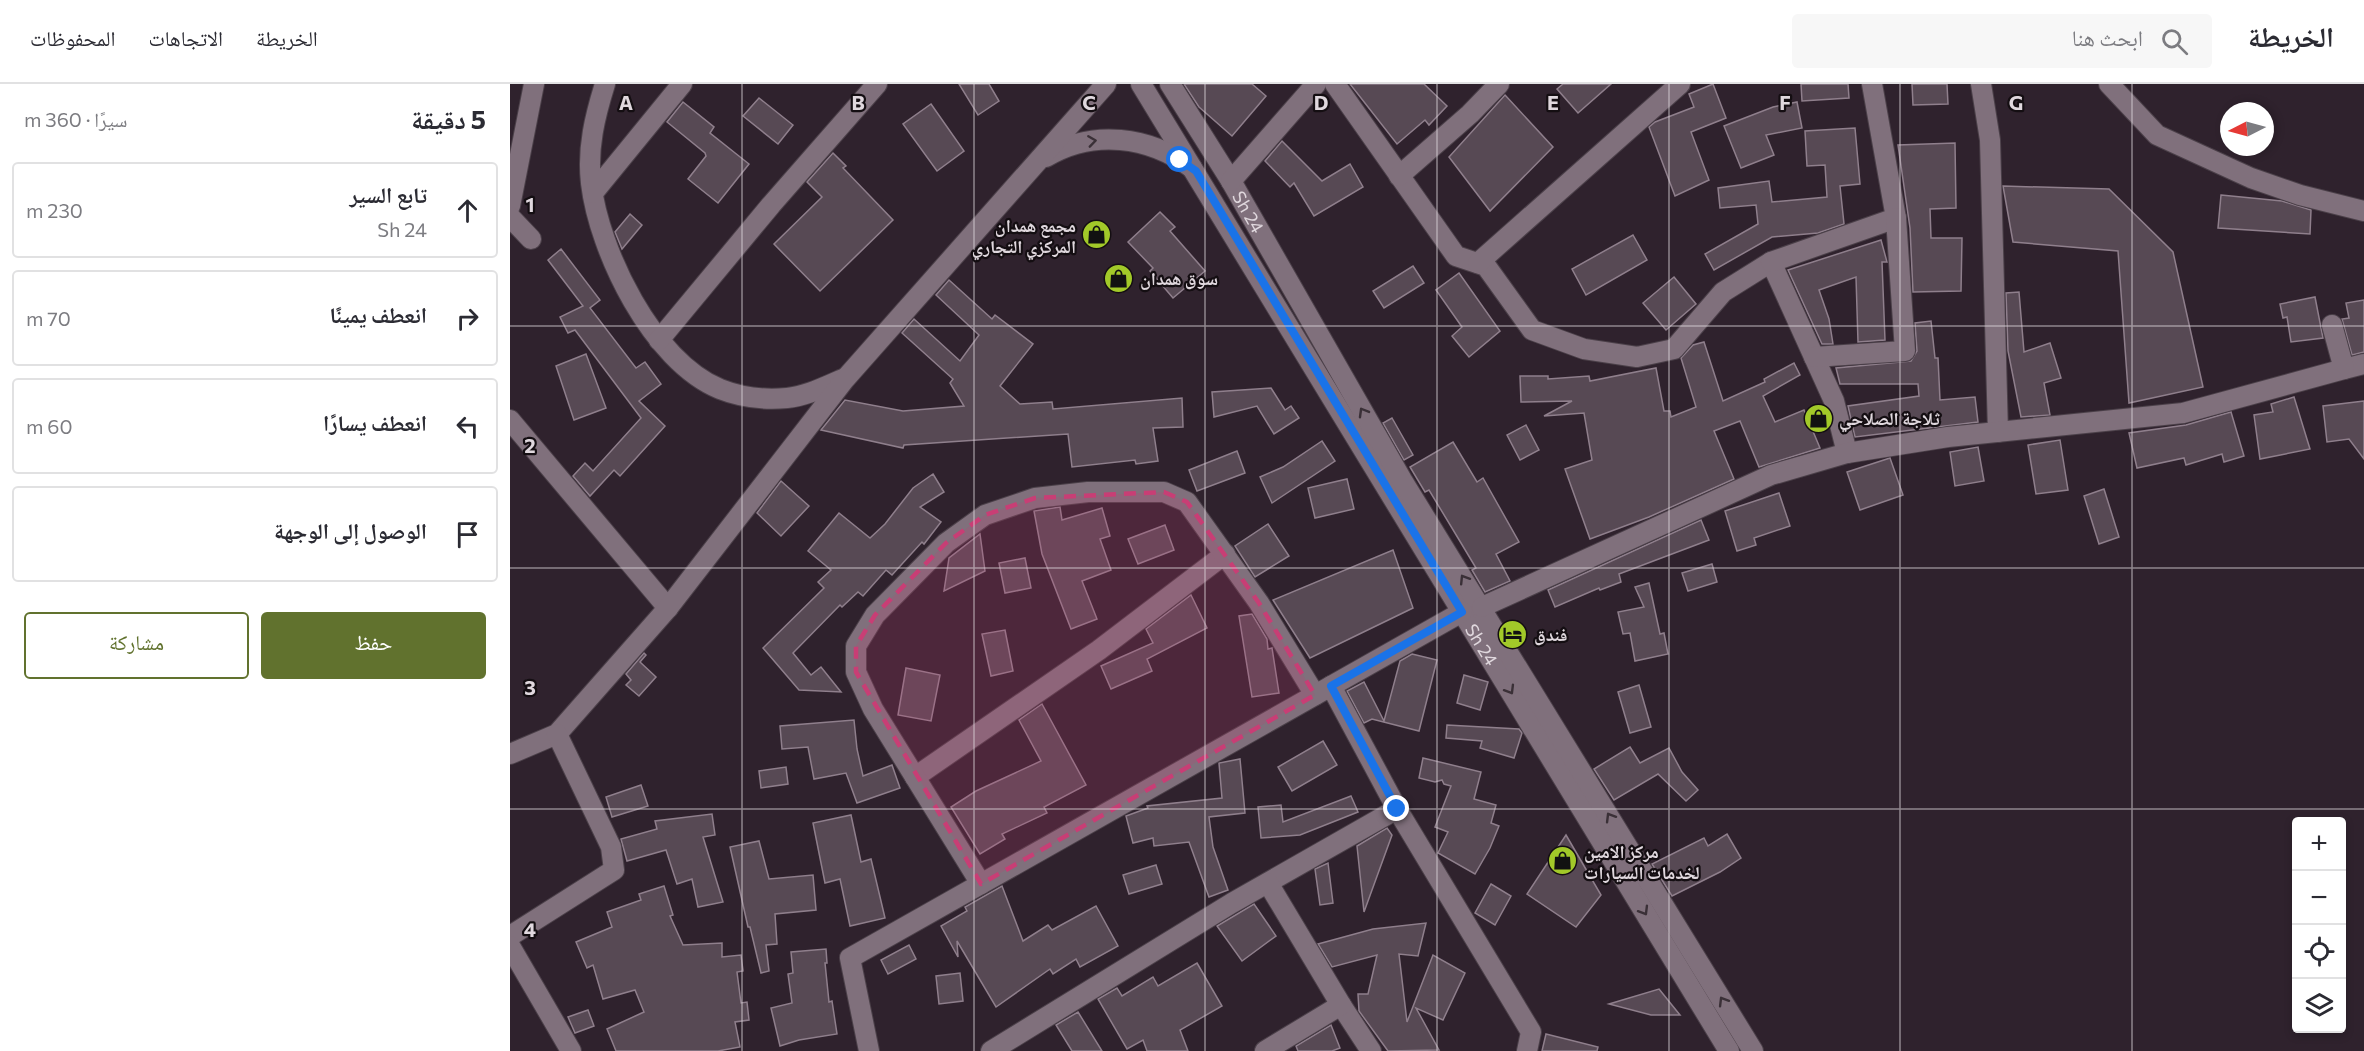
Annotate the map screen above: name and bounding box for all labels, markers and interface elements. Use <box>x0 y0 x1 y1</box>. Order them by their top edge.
search box <box>1792 14 2212 68</box>
text: الخريطة <box>2248 19 2334 53</box>
text: ابحث هنا <box>2072 24 2143 51</box>
text: المحفوظات <box>30 25 115 50</box>
text: الاتجاهات <box>148 25 223 50</box>
text: الخريطة <box>256 25 318 50</box>
icon: search <box>2158 25 2191 58</box>
text: A <box>619 90 633 114</box>
text: B <box>851 90 865 114</box>
text: C <box>1082 90 1096 114</box>
text: D <box>1314 90 1328 114</box>
text: E <box>1547 90 1559 114</box>
text: F <box>1779 90 1791 114</box>
text: G <box>2009 90 2023 114</box>
north arrow <box>2220 102 2274 156</box>
text: 5 دقيقة <box>411 103 486 134</box>
text: سيرًا · 360 m <box>24 107 128 131</box>
one-way arrow <box>1088 135 1097 147</box>
route start <box>1166 146 1192 172</box>
text: تابع السير <box>349 181 427 208</box>
street label: Sh 24 <box>1228 187 1269 237</box>
text: 1 <box>525 192 535 216</box>
icon: ahead <box>451 194 484 227</box>
text: 230 m <box>26 198 83 222</box>
place label: مجمع همدان المركزي التجاري <box>972 214 1076 261</box>
text: Sh 24 <box>377 217 427 241</box>
shop icon: مجمع همدان المركزي التجاري <box>1081 219 1113 251</box>
shop icon: سوق همدان <box>1103 262 1135 294</box>
place label: سوق همدان <box>1140 267 1218 290</box>
text: انعطف يمينًا <box>329 301 427 328</box>
icon: right <box>451 302 484 335</box>
text: 70 m <box>26 306 71 330</box>
shop icon: ثلاجة الصلاحي <box>1802 402 1834 434</box>
place label: ثلاجة الصلاحي <box>1839 407 1940 433</box>
one-way arrow <box>1359 408 1370 418</box>
text: انعطف يسارًا <box>323 409 427 436</box>
icon: left <box>451 410 484 443</box>
text: 60 m <box>26 414 73 438</box>
text: 2 <box>524 433 536 457</box>
text: الوصول إلى الوجهة <box>274 517 427 544</box>
icon: arrive <box>451 518 484 551</box>
one-way arrow <box>1460 575 1471 586</box>
button: مشاركة <box>24 612 249 679</box>
button: حفظ <box>261 612 486 679</box>
hotel icon: فندق <box>1497 618 1529 650</box>
street label: Sh 24 <box>1461 620 1503 670</box>
place label: فندق <box>1534 623 1567 646</box>
text: 3 <box>524 675 536 699</box>
one-way arrow <box>1502 684 1514 694</box>
route end <box>1383 795 1409 821</box>
one-way arrow <box>1605 813 1617 823</box>
map controls <box>2292 817 2346 1033</box>
button: + <box>2292 817 2346 871</box>
place label: مركز الامين لخدمات السيارات <box>1584 840 1700 883</box>
shop icon: مركز الامين لخدمات السيارات <box>1547 845 1579 877</box>
button: − <box>2292 871 2346 925</box>
one-way arrow <box>1637 905 1648 915</box>
text: 4 <box>524 917 536 941</box>
button: locate <box>2292 925 2346 979</box>
button: layers <box>2292 979 2346 1033</box>
one-way arrow <box>1718 997 1730 1007</box>

